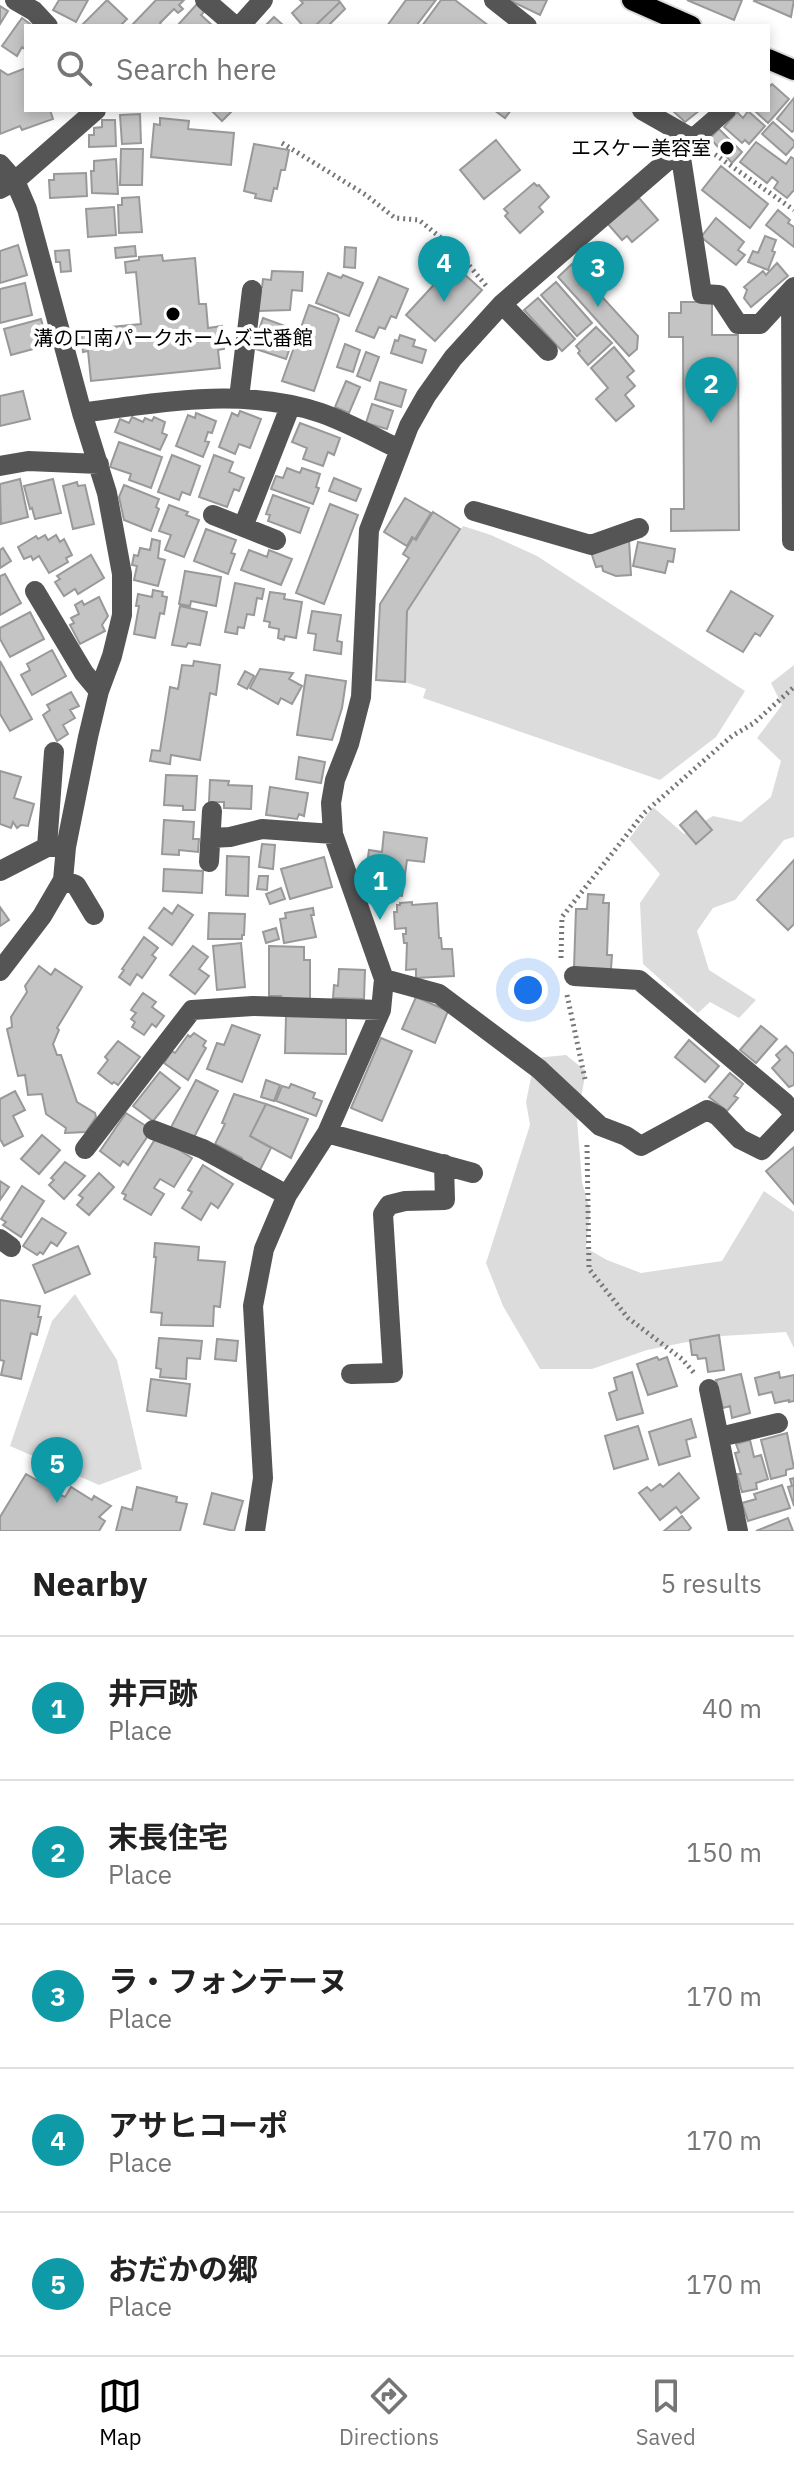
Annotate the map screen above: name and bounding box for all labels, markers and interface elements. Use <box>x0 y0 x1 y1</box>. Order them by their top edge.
search box <box>24 24 770 112</box>
icon: search <box>52 46 96 90</box>
text: Search here <box>116 49 277 88</box>
place label: エスケー美容室 <box>571 134 711 161</box>
marker: エスケー美容室 <box>718 139 736 157</box>
pin: 4 <box>418 236 470 302</box>
pin: 3 <box>572 241 624 307</box>
marker: 溝の口南パークホームズ弍番館 <box>164 305 182 323</box>
place label: 溝の口南パークホームズ弍番館 <box>33 324 313 351</box>
pin: 2 <box>685 357 737 423</box>
pin: 1 <box>354 854 406 920</box>
your location <box>508 970 548 1010</box>
pin: 5 <box>31 1437 83 1503</box>
text: Nearby <box>32 1561 147 1605</box>
text: 5 results <box>660 1566 762 1600</box>
text: 井戸跡 <box>108 1673 198 1712</box>
text: 1 <box>50 1691 66 1725</box>
text: 40 m <box>702 1691 762 1725</box>
text: Place <box>108 1713 172 1747</box>
text: 末長住宅 <box>108 1817 228 1856</box>
text: 2 <box>50 1835 66 1869</box>
text: 150 m <box>686 1835 762 1869</box>
text: Place <box>108 1857 172 1891</box>
text: ラ・フォンテーヌ <box>108 1961 348 2000</box>
text: 3 <box>50 1979 66 2013</box>
text: 170 m <box>686 1979 762 2013</box>
text: Place <box>108 2001 172 2035</box>
text: アサヒコーポ <box>108 2105 288 2144</box>
text: 4 <box>50 2123 66 2157</box>
text: 170 m <box>686 2123 762 2157</box>
text: Place <box>108 2145 172 2179</box>
text: おだかの郷 <box>108 2249 258 2288</box>
text: 5 <box>50 2267 66 2301</box>
text: 170 m <box>686 2267 762 2301</box>
text: Place <box>108 2289 172 2323</box>
tab: Map <box>98 2374 142 2451</box>
tab: Directions <box>339 2374 439 2451</box>
tab: Saved <box>636 2374 696 2451</box>

